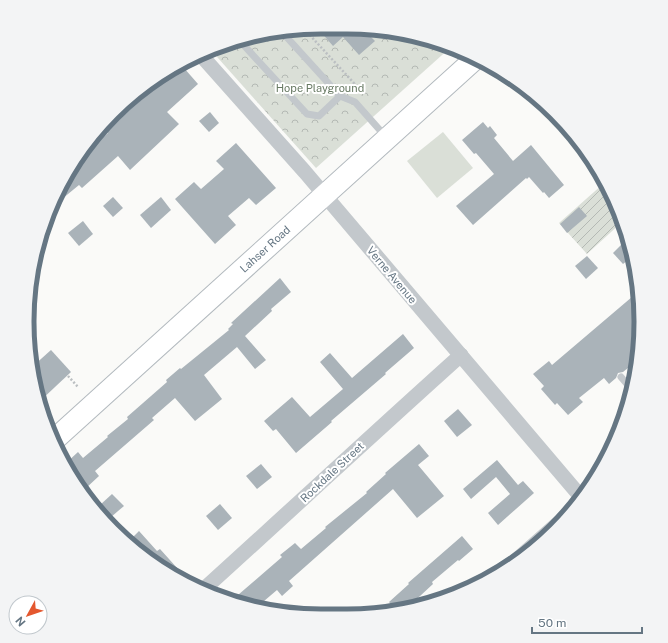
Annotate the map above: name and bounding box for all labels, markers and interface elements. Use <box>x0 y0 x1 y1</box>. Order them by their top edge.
park label: Hope Playground <box>276 82 364 94</box>
street label: Lahser Road <box>237 223 293 275</box>
street label: Verne Avenue <box>365 244 419 306</box>
street label: Rockdale Street <box>298 440 366 504</box>
north arrow <box>8 595 48 635</box>
scale bar <box>532 609 642 635</box>
text: N <box>13 614 28 629</box>
text: 50 m <box>538 616 566 630</box>

